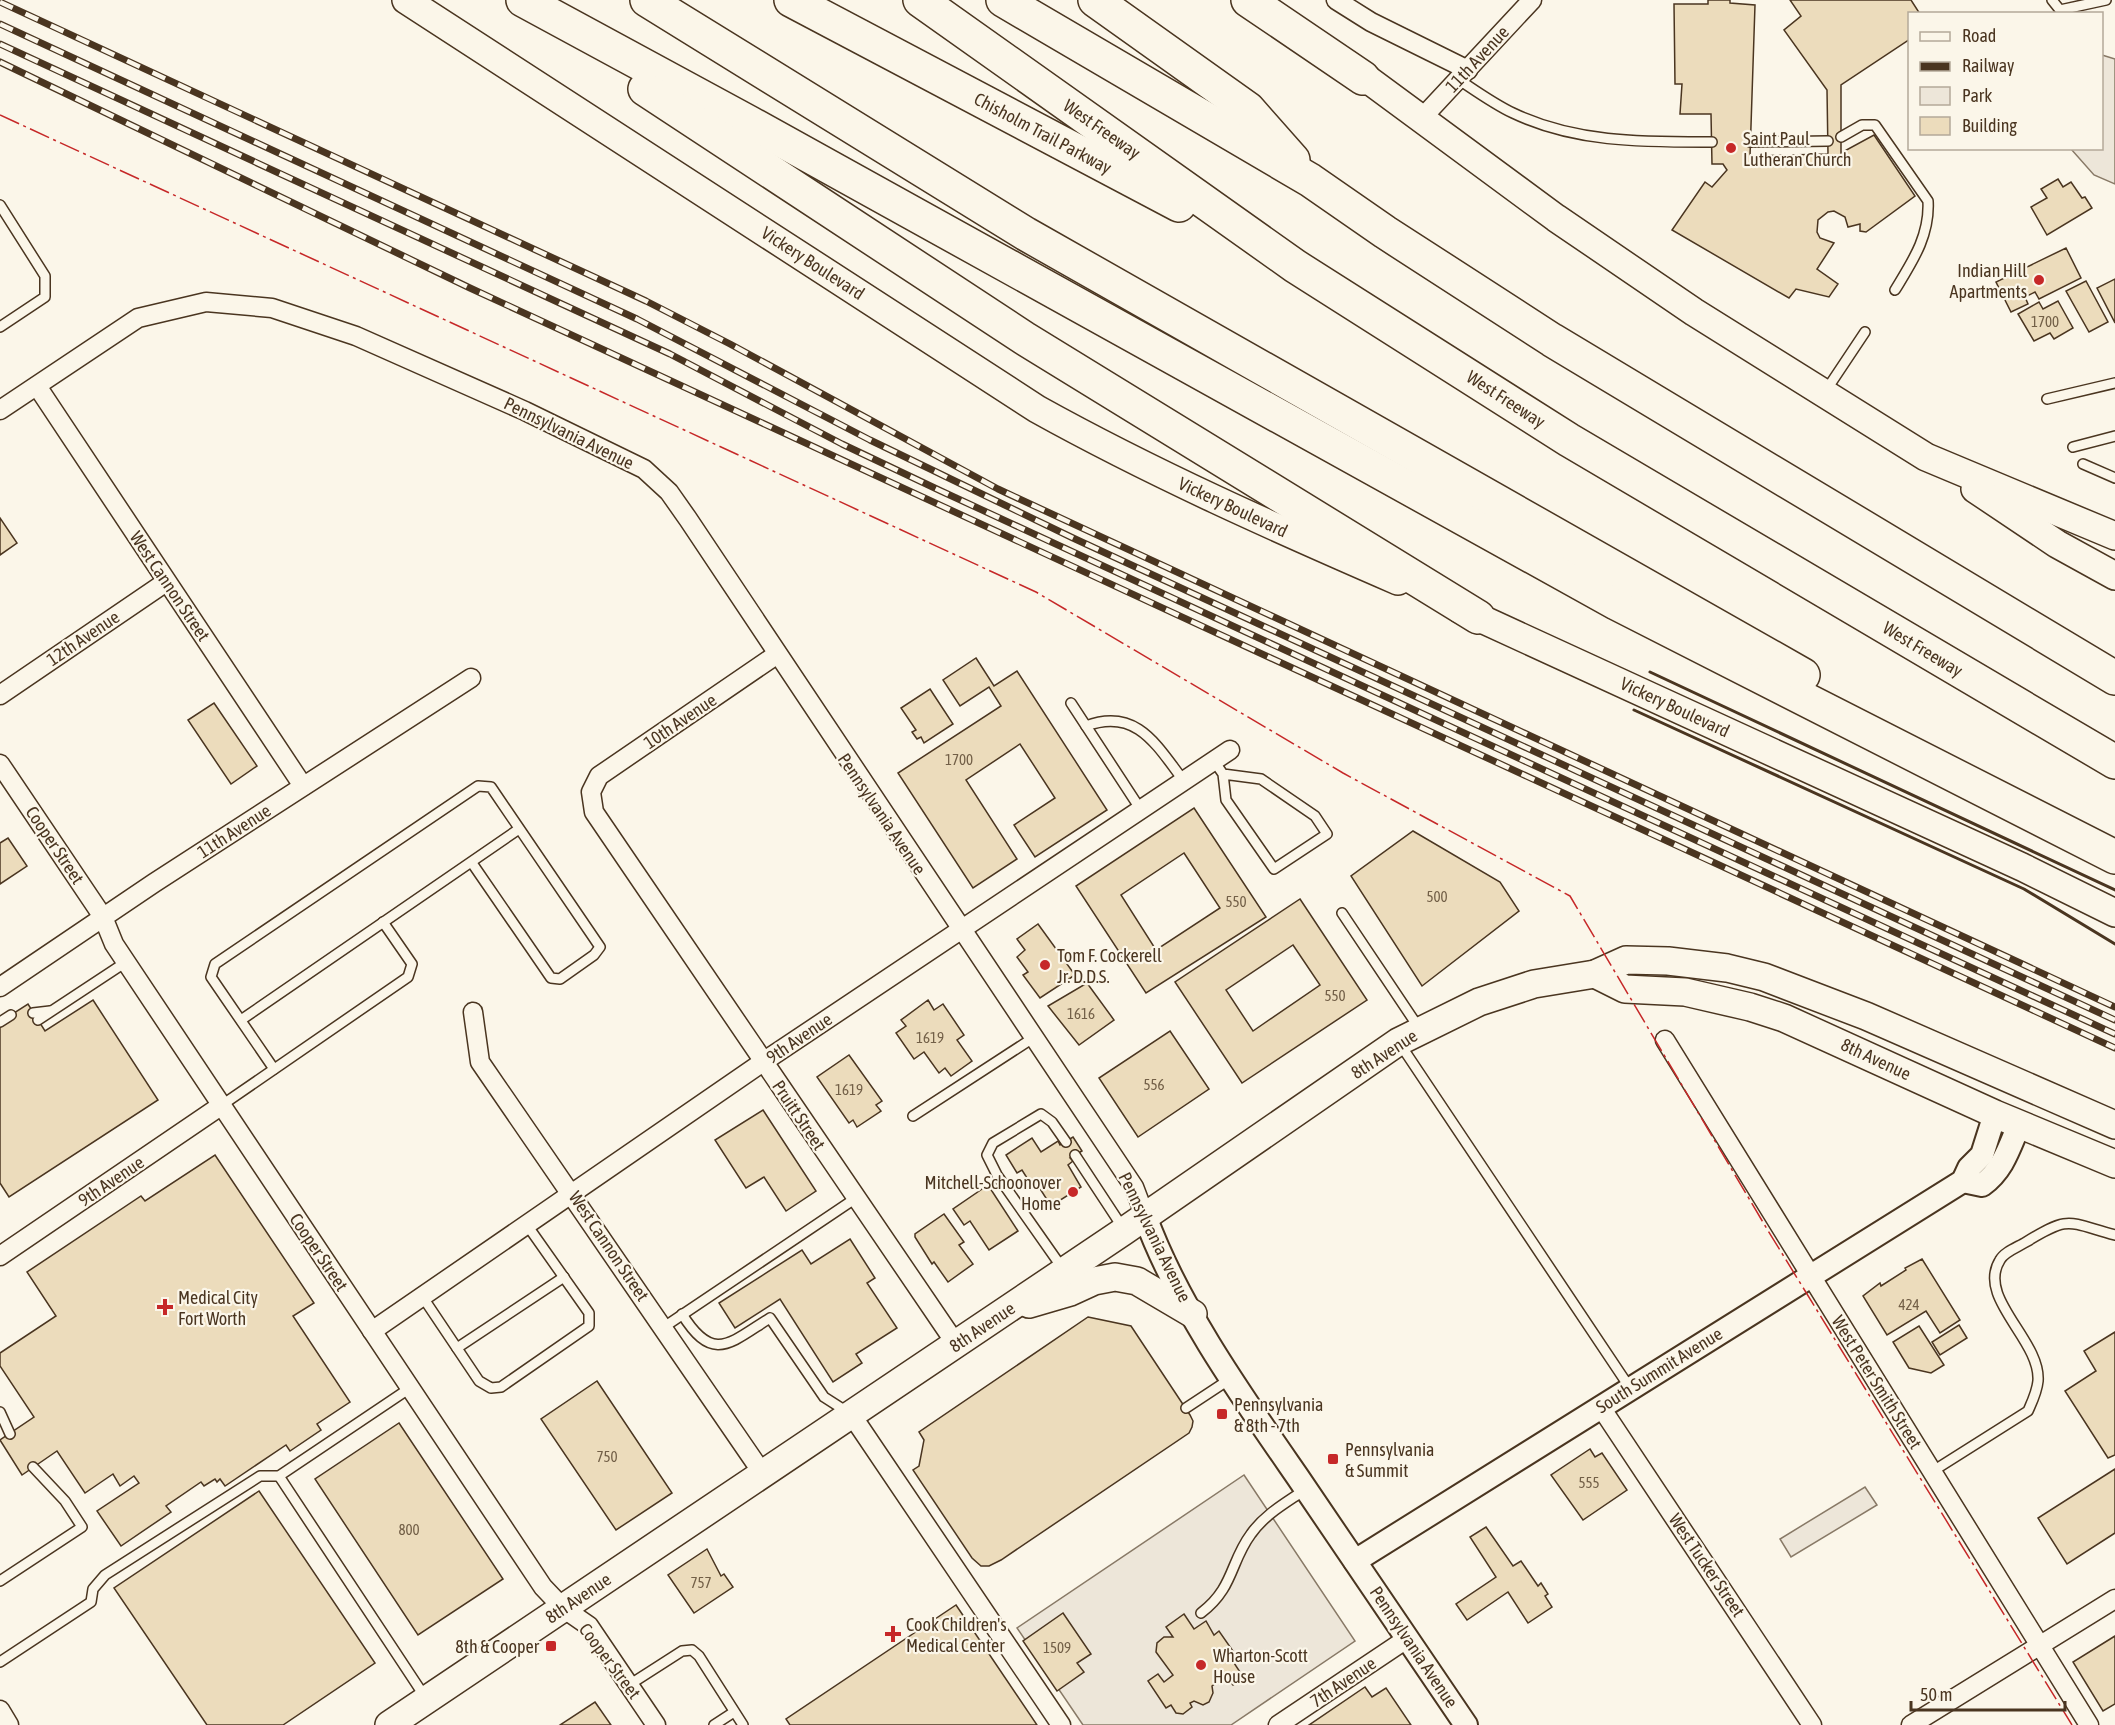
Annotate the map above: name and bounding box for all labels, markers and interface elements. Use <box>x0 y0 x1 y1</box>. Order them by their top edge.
legend <box>1908 12 2103 150</box>
street label: 11th Avenue <box>1441 21 1513 97</box>
text: Road <box>1962 25 1996 46</box>
text: Railway <box>1962 55 2014 76</box>
text: Park <box>1962 85 1992 106</box>
street label: Chisholm Trail Parkway <box>971 88 1115 178</box>
street label: West Freeway <box>1059 95 1145 163</box>
text: Building <box>1962 115 2017 136</box>
place label: Saint Paul Lutheran Church <box>1743 128 1852 170</box>
marker: Saint Paul Lutheran Church <box>1724 141 1738 155</box>
street label: Vickery Boulevard <box>758 222 868 304</box>
place label: Indian Hill Apartments <box>1950 260 2027 302</box>
marker: Indian Hill Apartments <box>2032 273 2046 287</box>
house number: 1700 <box>2031 313 2059 330</box>
street label: West Freeway <box>1463 366 1549 432</box>
street label: Pennsylvania Avenue <box>501 392 637 474</box>
street label: Vickery Boulevard <box>1175 472 1291 542</box>
street label: West Cannon Street <box>126 527 214 645</box>
street label: 12th Avenue <box>43 606 123 670</box>
street label: West Freeway <box>1879 617 1967 681</box>
street label: Vickery Boulevard <box>1617 672 1733 742</box>
street label: 10th Avenue <box>640 689 720 753</box>
street label: Pennsylvania Avenue <box>834 749 930 879</box>
house number: 1700 <box>945 751 973 768</box>
street label: 11th Avenue <box>193 800 275 862</box>
street label: Cooper Street <box>21 802 89 888</box>
house number: 500 <box>1426 888 1448 905</box>
house number: 550 <box>1225 893 1247 910</box>
place label: Tom F. Cockerell Jr. D.D.S. <box>1057 945 1162 987</box>
marker: Tom F. Cockerell Jr. D.D.S. <box>1038 958 1052 972</box>
house number: 550 <box>1324 987 1346 1004</box>
house number: 1616 <box>1067 1005 1095 1022</box>
street label: 9th Avenue <box>762 1008 836 1068</box>
street label: 8th Avenue <box>1347 1025 1421 1083</box>
house number: 1619 <box>916 1029 944 1046</box>
street label: 8th Avenue <box>1838 1034 1914 1084</box>
street label: Pruitt Street <box>768 1076 830 1154</box>
house number: 556 <box>1143 1076 1165 1093</box>
house number: 1619 <box>835 1081 863 1098</box>
street label: 9th Avenue <box>74 1151 148 1211</box>
street label: Pennsylvania Avenue <box>1114 1169 1196 1305</box>
place label: Mitchell-Schoonover Home <box>925 1172 1062 1214</box>
marker: Mitchell-Schoonover Home <box>1066 1185 1080 1199</box>
street label: West Cannon Street <box>565 1187 653 1305</box>
street label: Cooper Street <box>285 1209 353 1295</box>
place label: Medical City Fort Worth <box>178 1287 258 1329</box>
house number: 424 <box>1898 1296 1920 1313</box>
street label: 8th Avenue <box>945 1297 1019 1357</box>
marker: Medical City Fort Worth <box>156 1298 174 1316</box>
street label: West Peter Smith Street <box>1828 1312 1926 1452</box>
street label: South Summit Avenue <box>1592 1323 1726 1417</box>
place label: Pennsylvania & 8th - 7th <box>1234 1394 1323 1436</box>
marker: Pennsylvania & 8th - 7th <box>1215 1407 1229 1421</box>
place label: Pennsylvania & Summit <box>1345 1439 1434 1481</box>
house number: 750 <box>596 1448 618 1465</box>
marker: Pennsylvania & Summit <box>1326 1452 1340 1466</box>
house number: 555 <box>1578 1474 1600 1491</box>
street label: West Tucker Street <box>1665 1509 1749 1621</box>
house number: 800 <box>398 1521 420 1538</box>
street label: 8th Avenue <box>541 1568 615 1628</box>
house number: 757 <box>690 1574 712 1591</box>
street label: Pennsylvania Avenue <box>1366 1582 1462 1712</box>
place label: Cook Children's Medical Center <box>906 1614 1007 1656</box>
street label: Cooper Street <box>575 1619 645 1703</box>
marker: Cook Children's Medical Center <box>884 1625 902 1643</box>
place label: 8th & Cooper <box>455 1636 540 1657</box>
marker: 8th & Cooper <box>544 1639 558 1653</box>
house number: 1509 <box>1043 1639 1071 1656</box>
place label: Wharton-Scott House <box>1213 1645 1308 1687</box>
street label: 7th Avenue <box>1306 1652 1380 1712</box>
marker: Wharton-Scott House <box>1194 1658 1208 1672</box>
scale bar <box>1911 1674 2066 1712</box>
text: 50 m <box>1920 1684 1952 1705</box>

